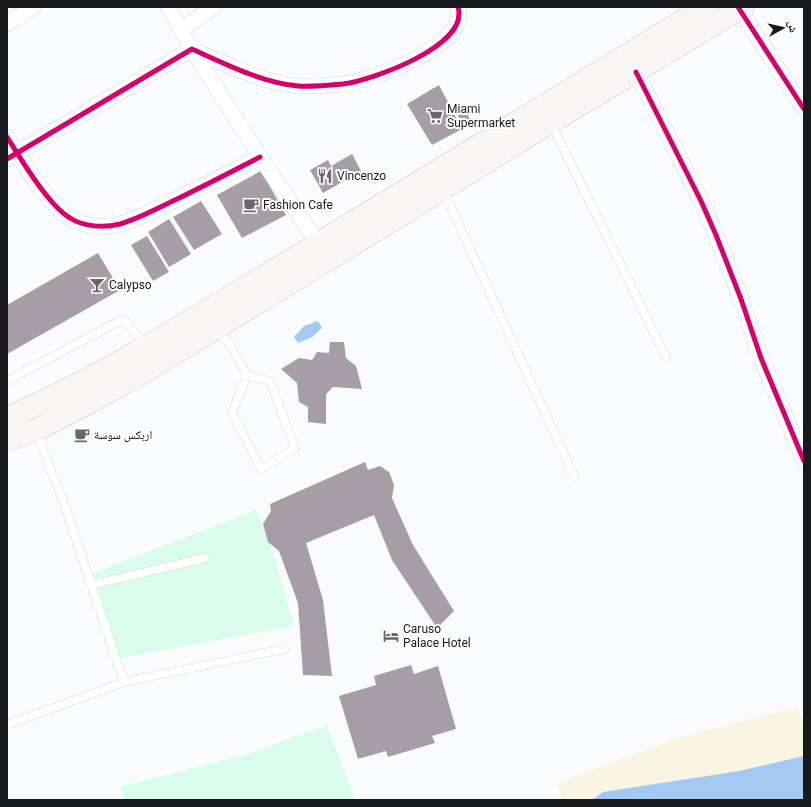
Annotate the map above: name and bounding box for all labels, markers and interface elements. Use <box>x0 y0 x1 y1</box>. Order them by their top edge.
north arrow <box>763 8 803 48</box>
text: ش <box>784 20 800 34</box>
place label: Miami Supermarket <box>447 102 515 130</box>
supermarket icon: Miami Supermarket <box>426 107 444 125</box>
restaurant icon: Vincenzo <box>316 167 334 185</box>
place label: Vincenzo <box>337 169 386 183</box>
cafe icon: Fashion Cafe <box>242 196 260 214</box>
place label: Fashion Cafe <box>263 198 333 212</box>
bar icon: Calypso <box>88 276 106 294</box>
place label: Calypso <box>109 278 152 292</box>
cafe icon: اربكس سوسة <box>73 426 91 444</box>
place label: اربكس سوسة <box>94 428 152 442</box>
place label: Caruso Palace Hotel <box>403 622 471 650</box>
hotel icon: Caruso Palace Hotel <box>382 627 400 645</box>

